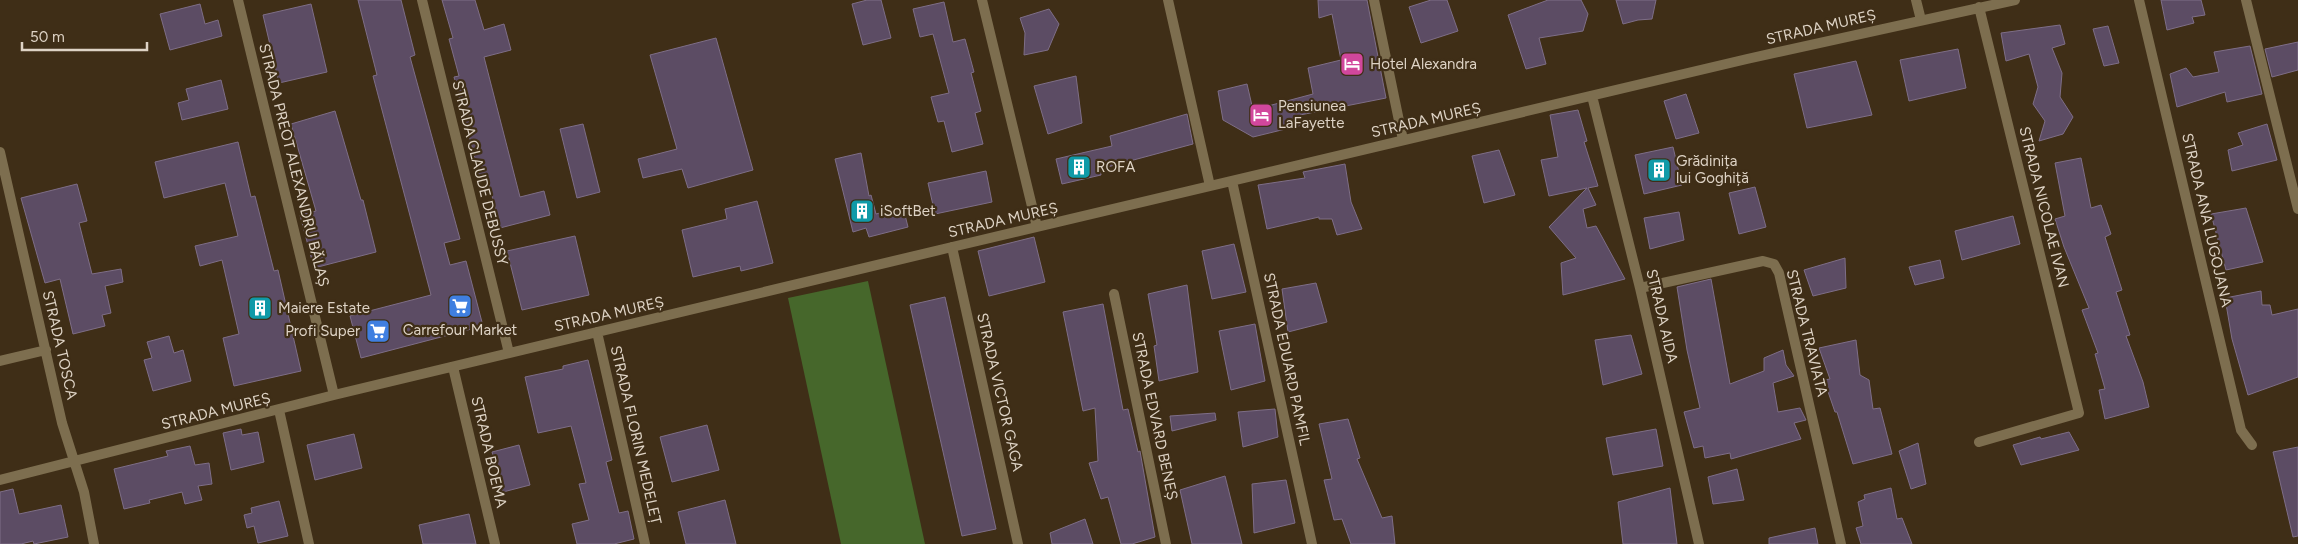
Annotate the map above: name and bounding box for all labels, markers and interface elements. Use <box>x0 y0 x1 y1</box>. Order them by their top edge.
street label: STRADA MUREȘ <box>1764 6 1878 48</box>
scale bar <box>22 20 148 52</box>
text: 50 m <box>30 28 65 46</box>
street label: STRADA PREOT ALEXANDRU BĂLAȘ <box>255 42 333 288</box>
hotel icon: Hotel Alexandra <box>1339 51 1365 77</box>
place label: Hotel Alexandra <box>1370 55 1477 73</box>
street label: STRADA CLAUDE DEBUSSY <box>448 79 512 267</box>
place label: Pensiunea LaFayette <box>1278 97 1346 132</box>
street label: STRADA MUREȘ <box>1369 99 1483 141</box>
hotel icon: Pensiunea LaFayette <box>1248 102 1274 128</box>
street label: STRADA NICOLAE IVAN <box>2015 125 2073 289</box>
street label: STRADA ANA LUGOJANA <box>2178 131 2236 309</box>
place label: Grădinița lui Goghiță <box>1676 152 1749 187</box>
building icon: ROFA <box>1066 154 1092 180</box>
building icon: Grădinița lui Goghiță <box>1646 157 1672 183</box>
place label: ROFA <box>1096 158 1135 176</box>
building icon: iSoftBet <box>849 198 875 224</box>
street label: STRADA MUREȘ <box>946 199 1060 241</box>
place label: iSoftBet <box>880 202 936 220</box>
street label: STRADA AIDA <box>1642 267 1682 365</box>
street label: STRADA TRAVIATA <box>1783 268 1831 398</box>
street label: STRADA EDUARD PAMFIL <box>1260 271 1314 447</box>
street label: STRADA TOSCA <box>39 289 81 401</box>
supermarket icon: Carrefour Market <box>447 293 473 319</box>
street label: STRADA MUREȘ <box>552 293 666 335</box>
building icon: Maiere Estate <box>247 295 273 321</box>
place label: Maiere Estate <box>278 299 370 317</box>
street label: STRADA VICTOR GAGA <box>973 311 1027 473</box>
supermarket icon: Profi Super <box>365 318 391 344</box>
place label: Carrefour Market <box>403 321 518 339</box>
place label: Profi Super <box>285 322 360 340</box>
street label: STRADA EDVARD BENEȘ <box>1128 330 1182 502</box>
street label: STRADA FLORIN MEDELEȚ <box>607 344 666 527</box>
street label: STRADA MUREȘ <box>159 389 273 433</box>
street label: STRADA BOEMA <box>467 395 511 509</box>

